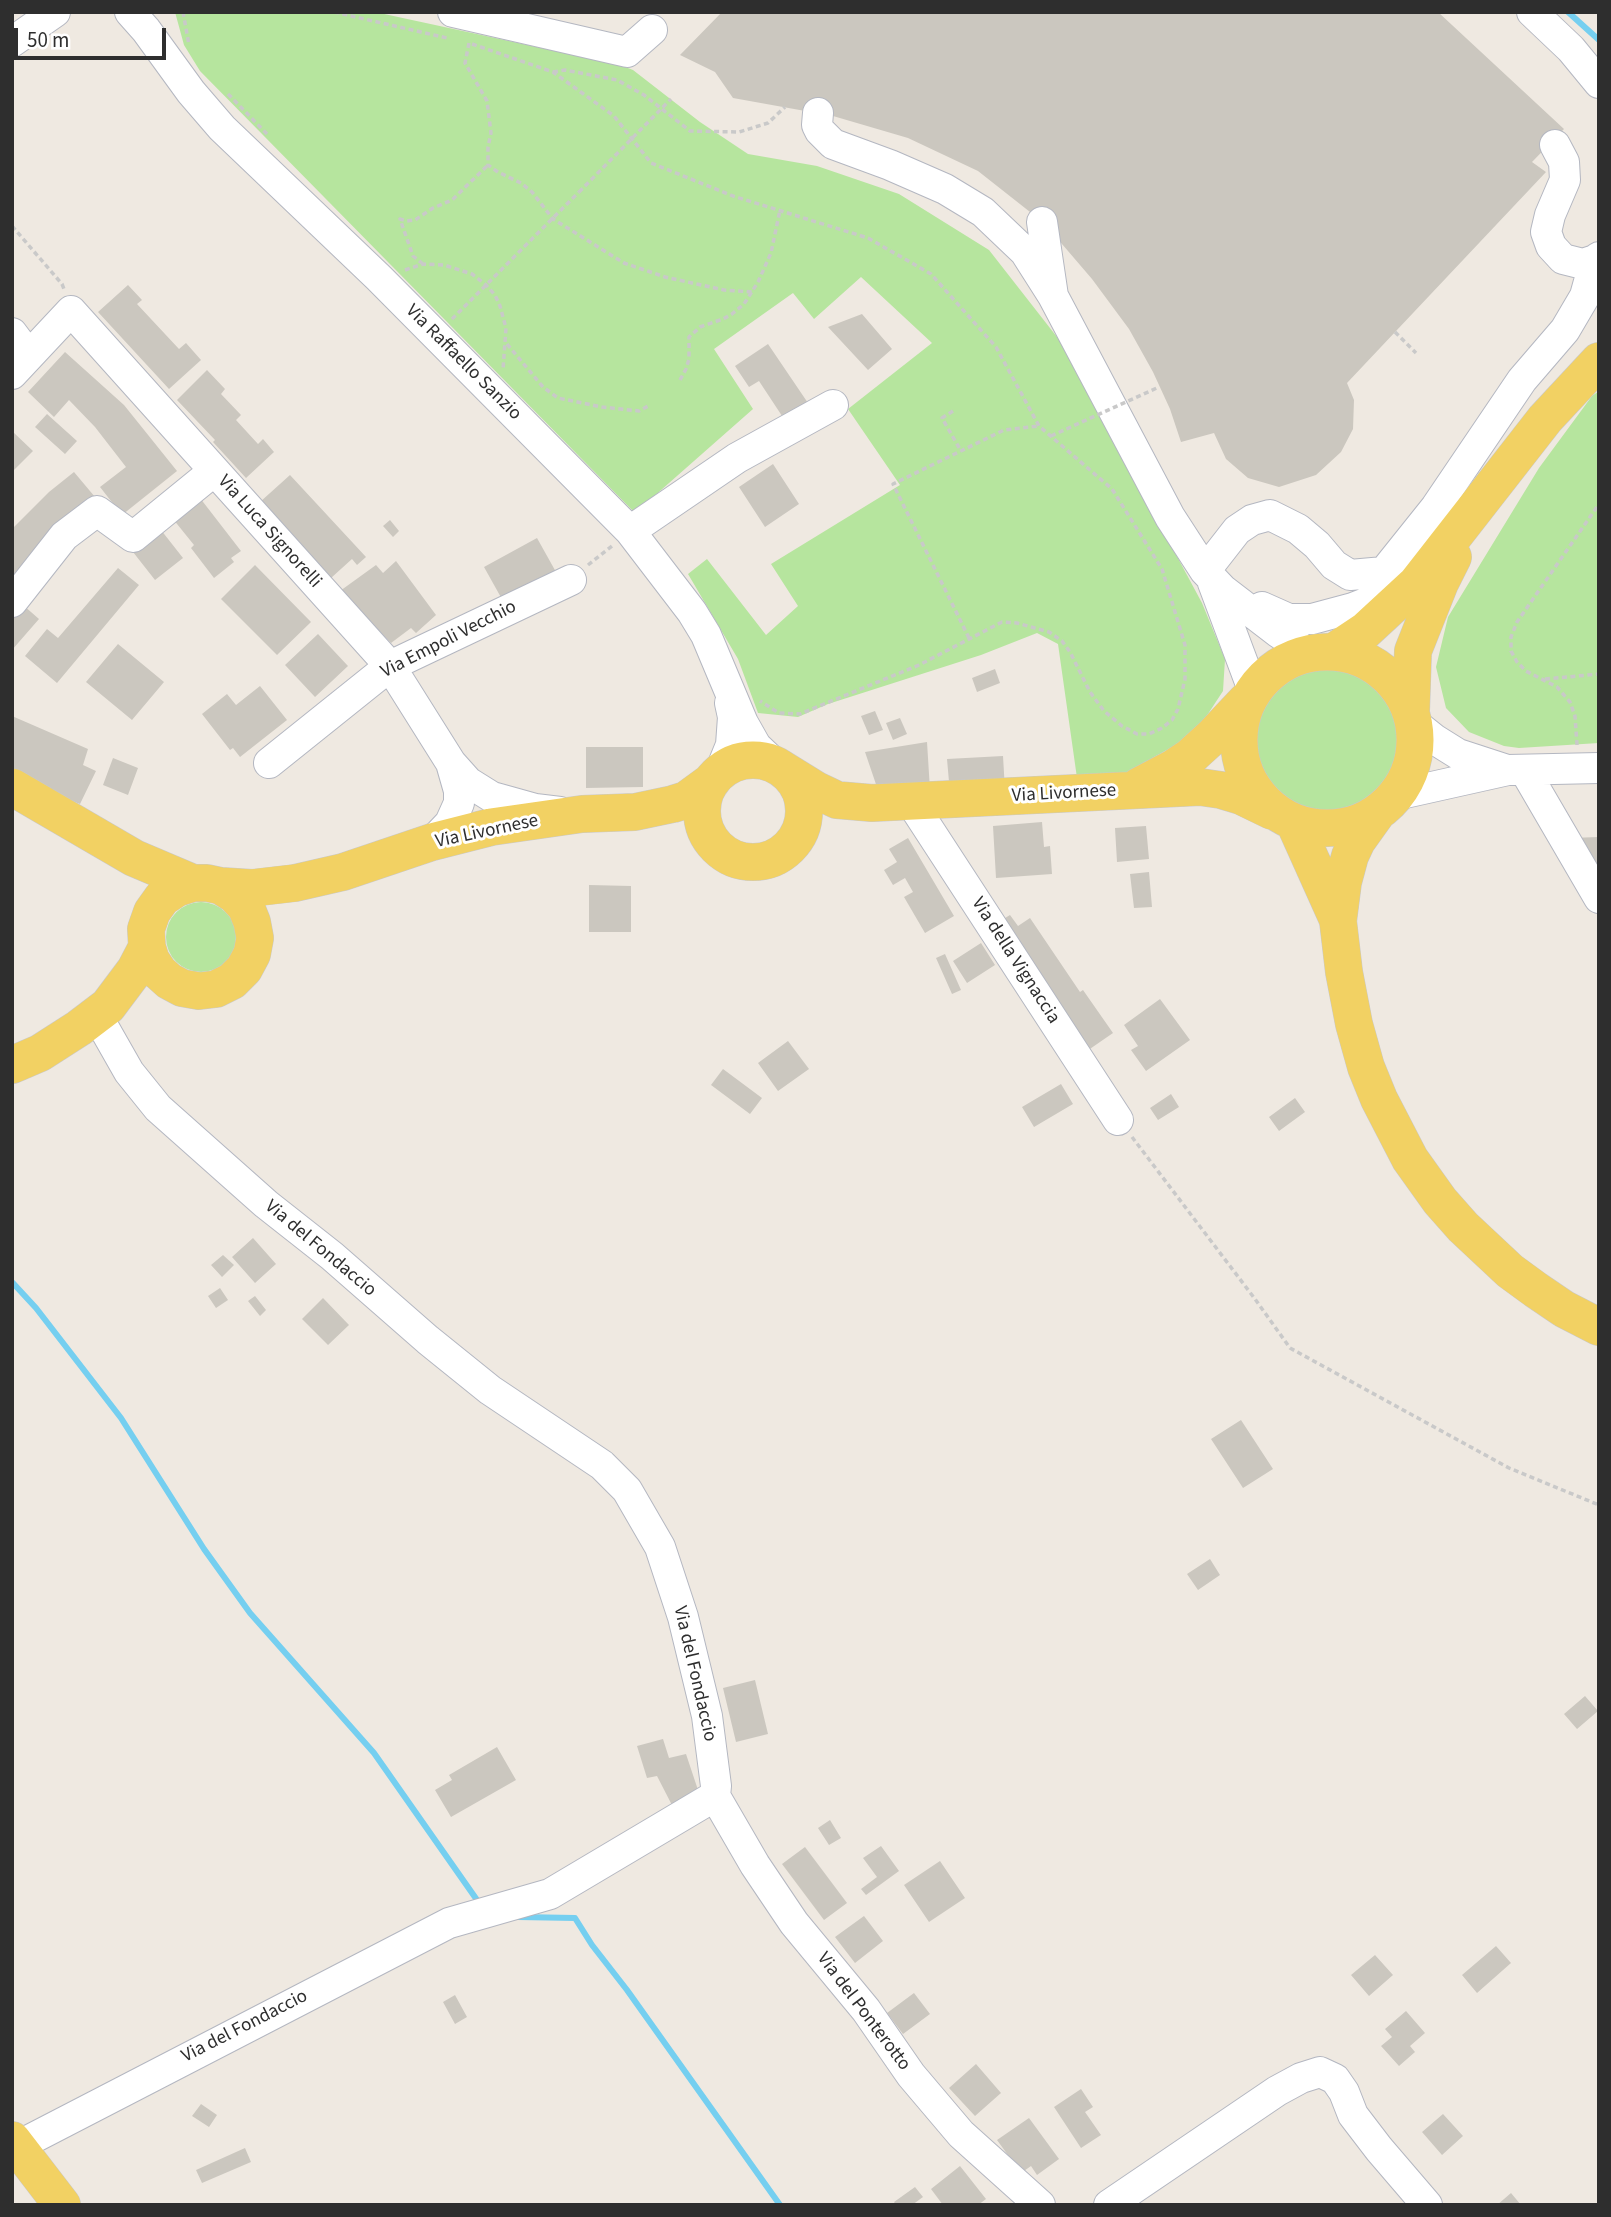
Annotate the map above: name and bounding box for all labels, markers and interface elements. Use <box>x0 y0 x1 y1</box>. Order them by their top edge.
scale bar <box>18 14 170 58</box>
text: 50 m <box>27 25 69 55</box>
street label: Via Raffaello Sanzio <box>400 300 526 426</box>
street label: Via Luca Signorelli <box>212 471 326 593</box>
street label: Via Empoli Vecchio <box>377 596 521 684</box>
street label: Via Livornese <box>1011 780 1117 808</box>
street label: Via Livornese <box>433 810 541 854</box>
street label: Via della Vignaccia <box>966 894 1064 1028</box>
street label: Via del Fondaccio <box>260 1196 380 1302</box>
street label: Via del Fondaccio <box>667 1604 721 1744</box>
street label: Via del Ponterotto <box>811 1948 915 2076</box>
street label: Via del Fondaccio <box>178 1985 312 2069</box>

